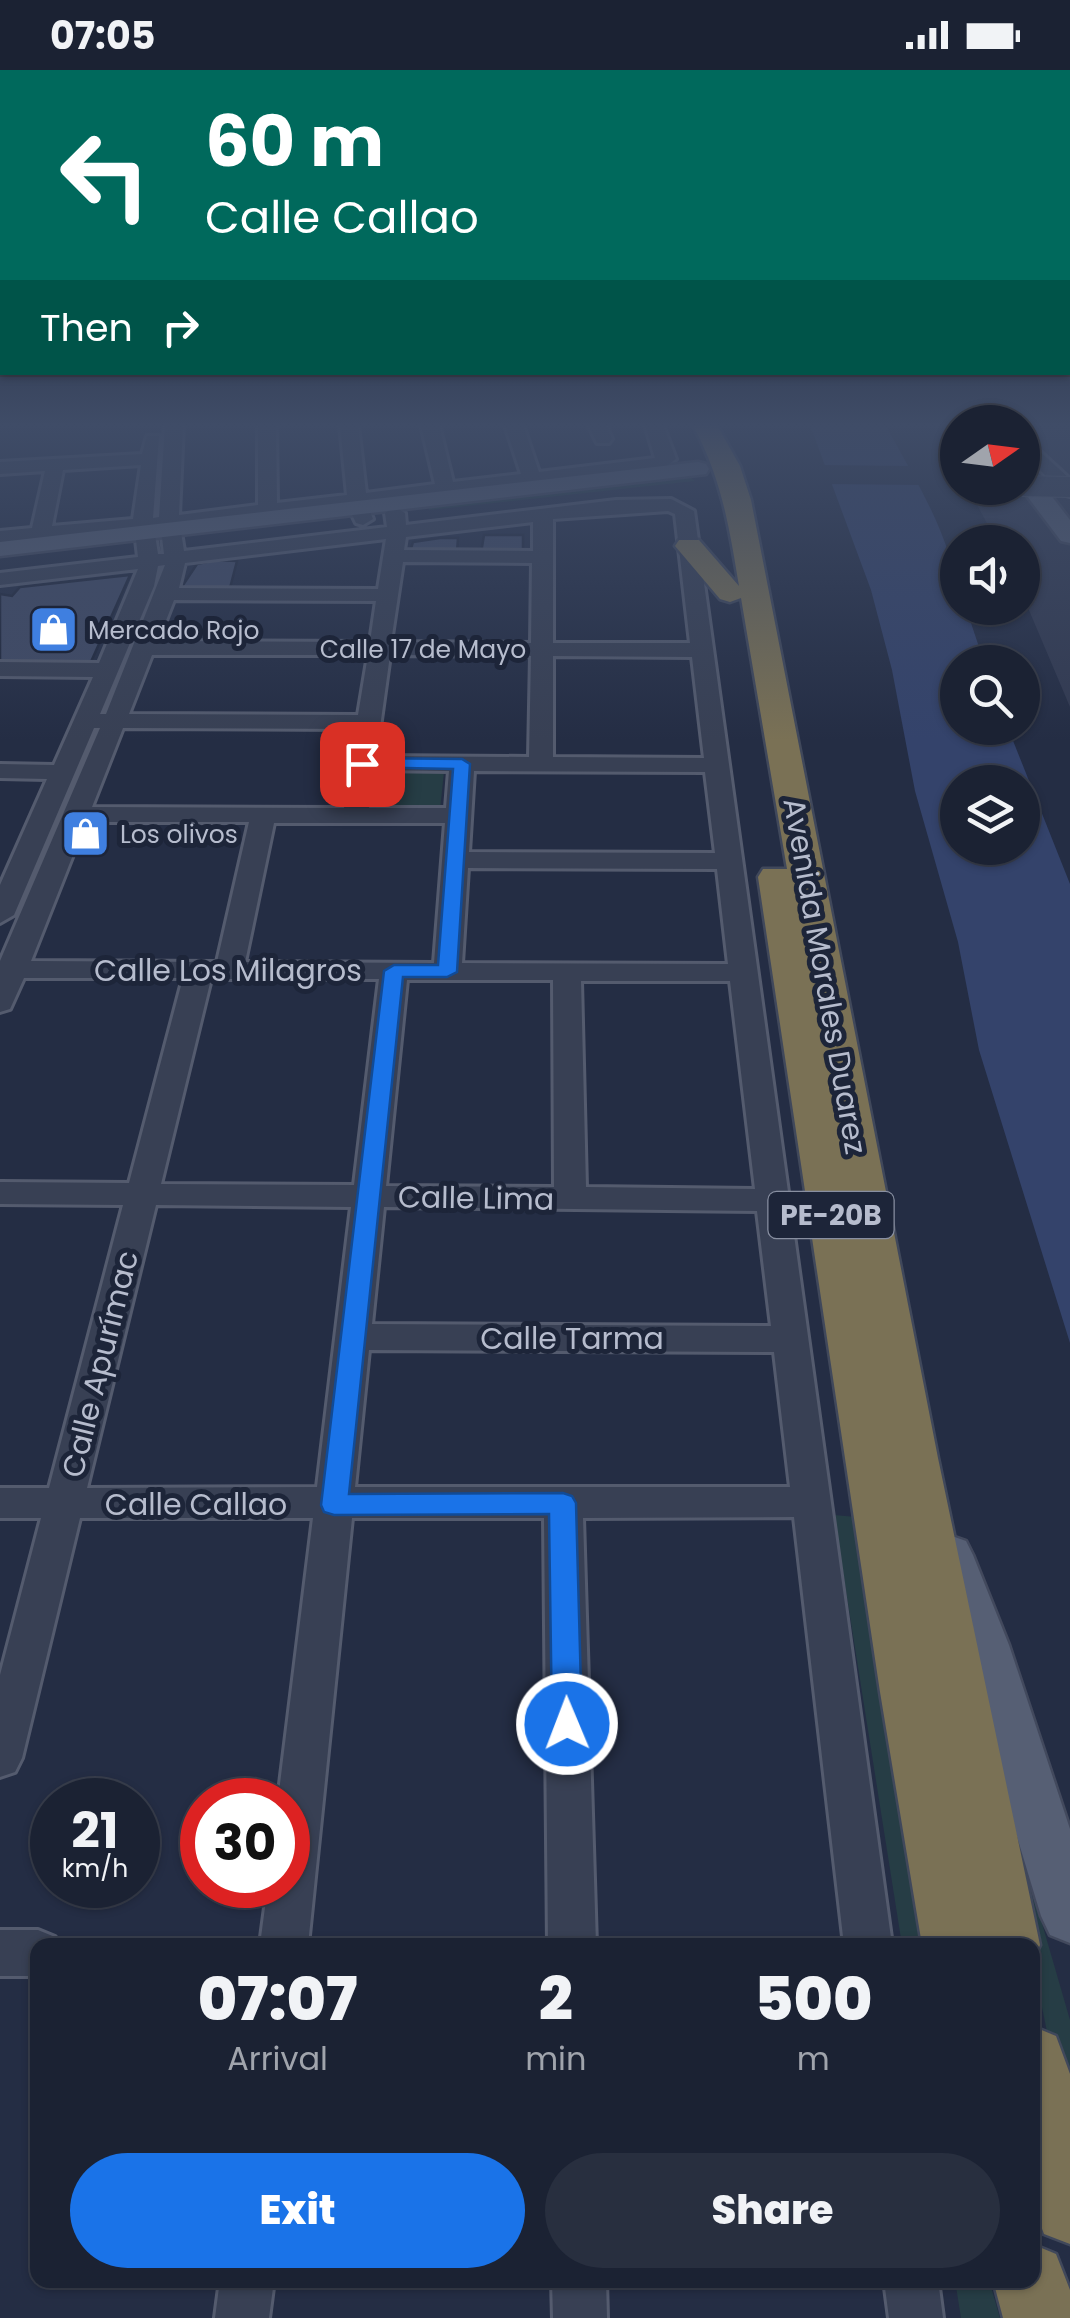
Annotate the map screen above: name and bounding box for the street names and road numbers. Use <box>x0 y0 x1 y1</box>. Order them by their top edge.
street label: Calle 17 de Mayo <box>320 632 526 667</box>
street label: Avenida Morales Duarez <box>772 794 878 1158</box>
street label: Calle Los Milagros <box>94 949 362 992</box>
street label: Calle Lima <box>397 1175 555 1221</box>
road number: PE-20B <box>768 1192 894 1238</box>
street label: Calle Apurímac <box>51 1246 149 1482</box>
street label: Calle Tarma <box>480 1317 664 1360</box>
street label: Calle Callao <box>105 1483 287 1526</box>

